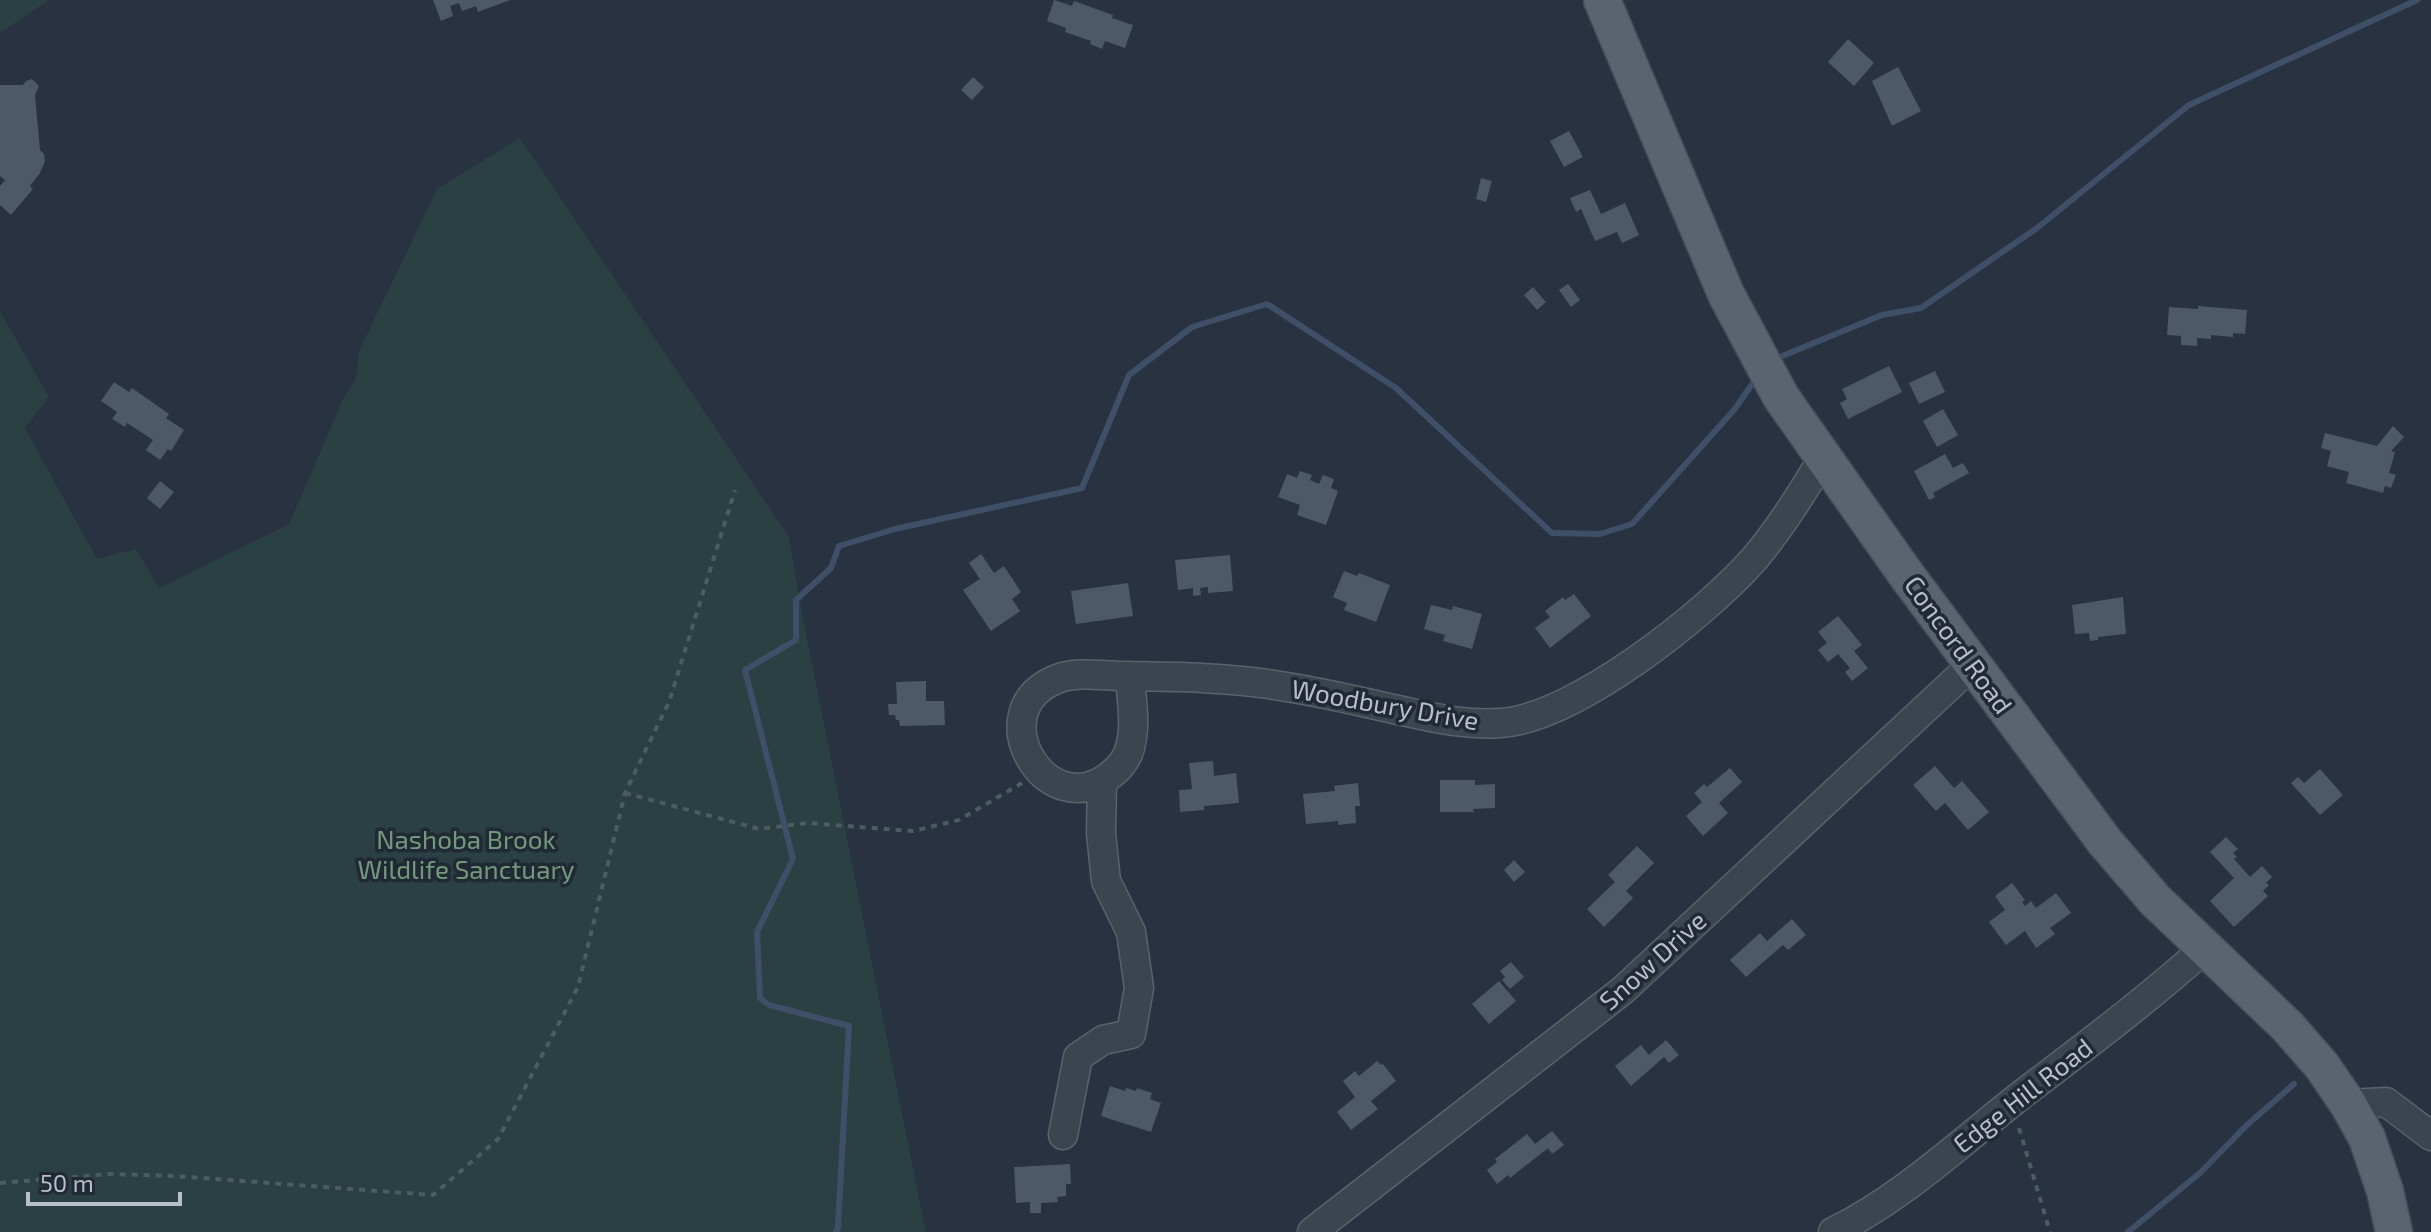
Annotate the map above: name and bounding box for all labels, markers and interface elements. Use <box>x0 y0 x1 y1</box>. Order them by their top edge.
street label: Concord Road <box>1899 569 2020 719</box>
street label: Woodbury Drive <box>1289 672 1481 735</box>
park label: Nashoba Brook Wildlife Sanctuary <box>357 823 575 884</box>
street label: Snow Drive <box>1592 904 1712 1016</box>
street label: Edge Hill Road <box>1946 1031 2098 1159</box>
scale bar <box>28 1156 180 1206</box>
text: 50 m <box>40 1168 94 1197</box>

